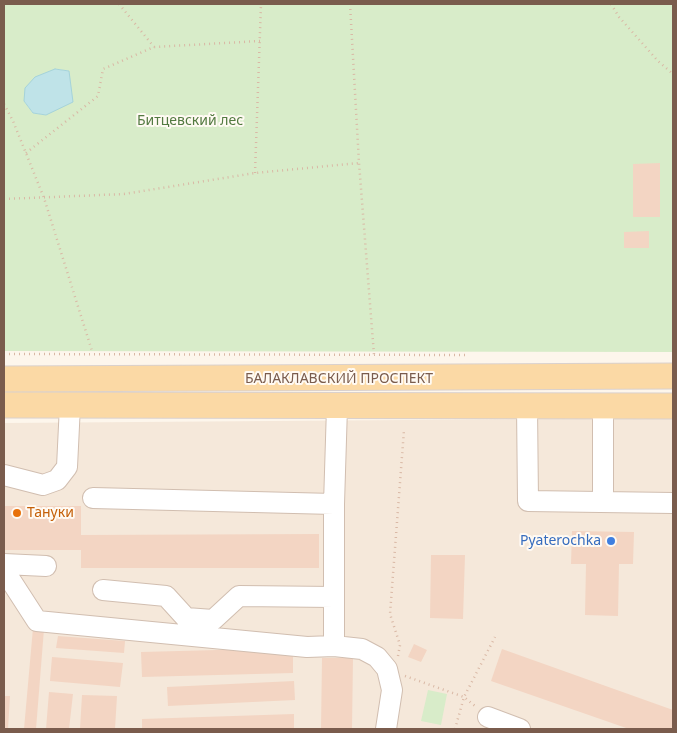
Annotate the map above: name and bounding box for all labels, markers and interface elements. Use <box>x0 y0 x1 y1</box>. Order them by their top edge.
park label: Битцевский лес <box>137 113 243 129</box>
street label: БАЛАКЛАВСКИЙ ПРОСПЕКТ <box>245 371 433 387</box>
place label: Тануки <box>27 505 74 521</box>
marker: Тануки <box>11 507 23 519</box>
place label: Pyaterochka <box>520 533 601 549</box>
marker: Pyaterochka <box>605 535 617 547</box>

